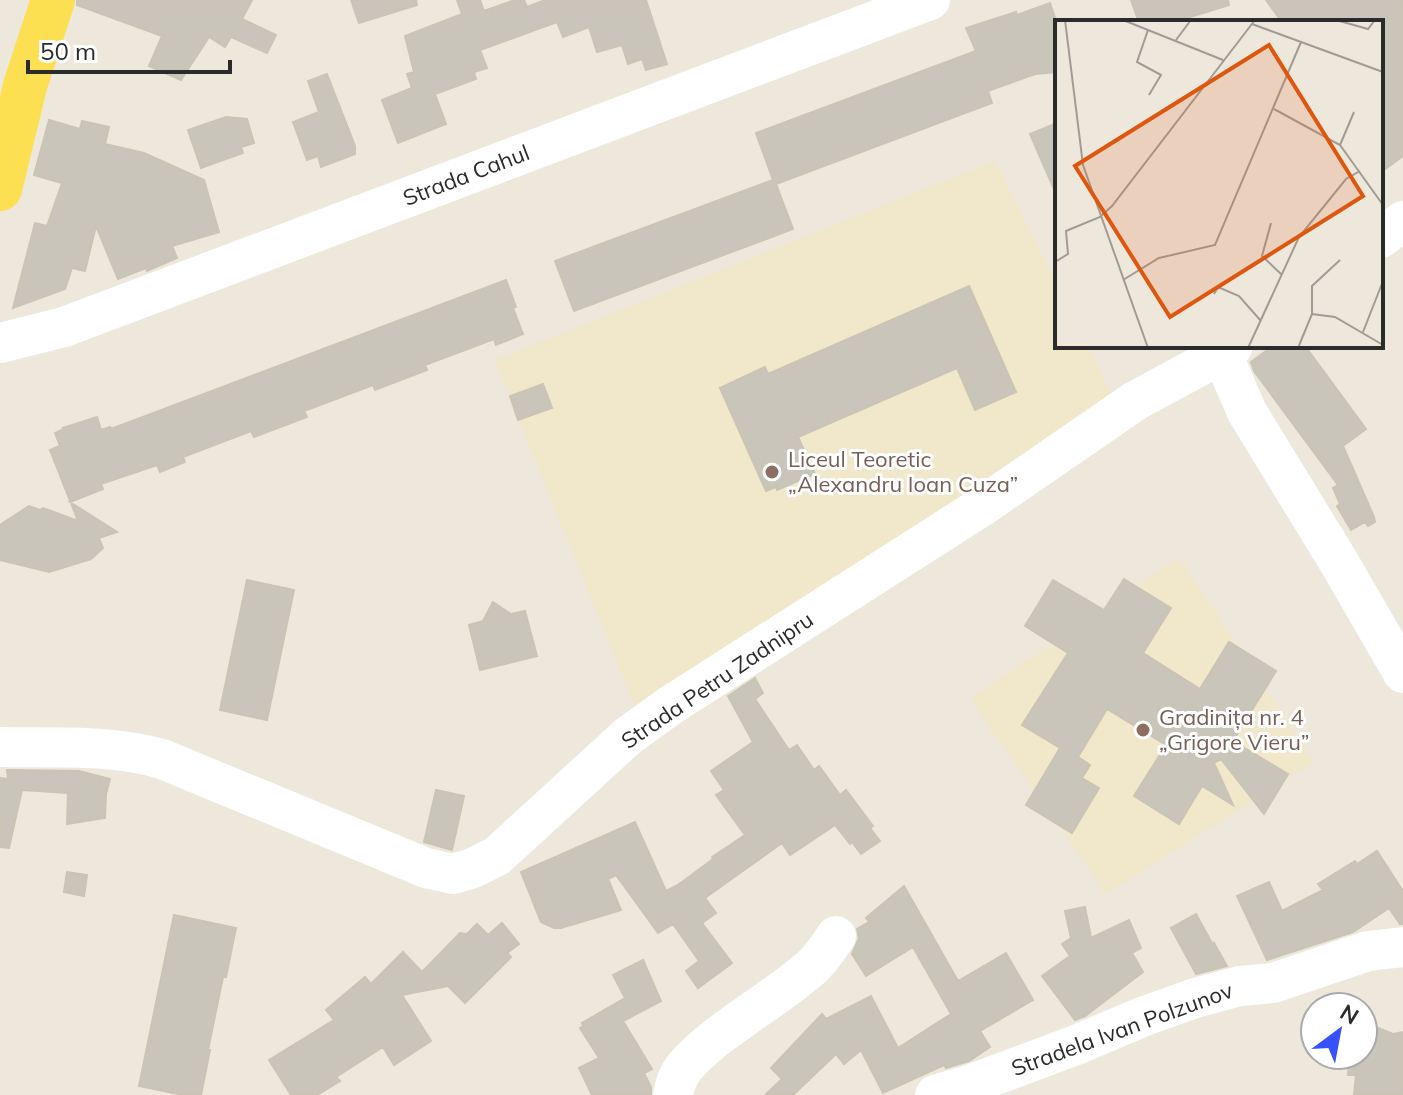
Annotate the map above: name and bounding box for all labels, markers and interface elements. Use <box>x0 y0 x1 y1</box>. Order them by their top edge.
inset map <box>1055 20 1383 348</box>
scale bar <box>28 24 230 74</box>
text: 50 m <box>40 36 96 66</box>
street label: Strada Cahul <box>399 138 533 212</box>
place label: Liceul Teoretic „Alexandru Ioan Cuza” <box>788 445 1018 498</box>
marker: Liceul Teoretic „Alexandru Ioan Cuza” <box>763 463 781 481</box>
street label: Strada Petru Zadnipru <box>616 605 818 755</box>
place label: Gradinița nr. 4 „Grigore Vieru” <box>1159 703 1310 756</box>
marker: Gradinița nr. 4 „Grigore Vieru” <box>1134 721 1152 739</box>
street label: Stradela Ivan Polzunov <box>1008 976 1237 1082</box>
north arrow <box>1299 991 1379 1071</box>
text: N <box>1335 998 1364 1030</box>

